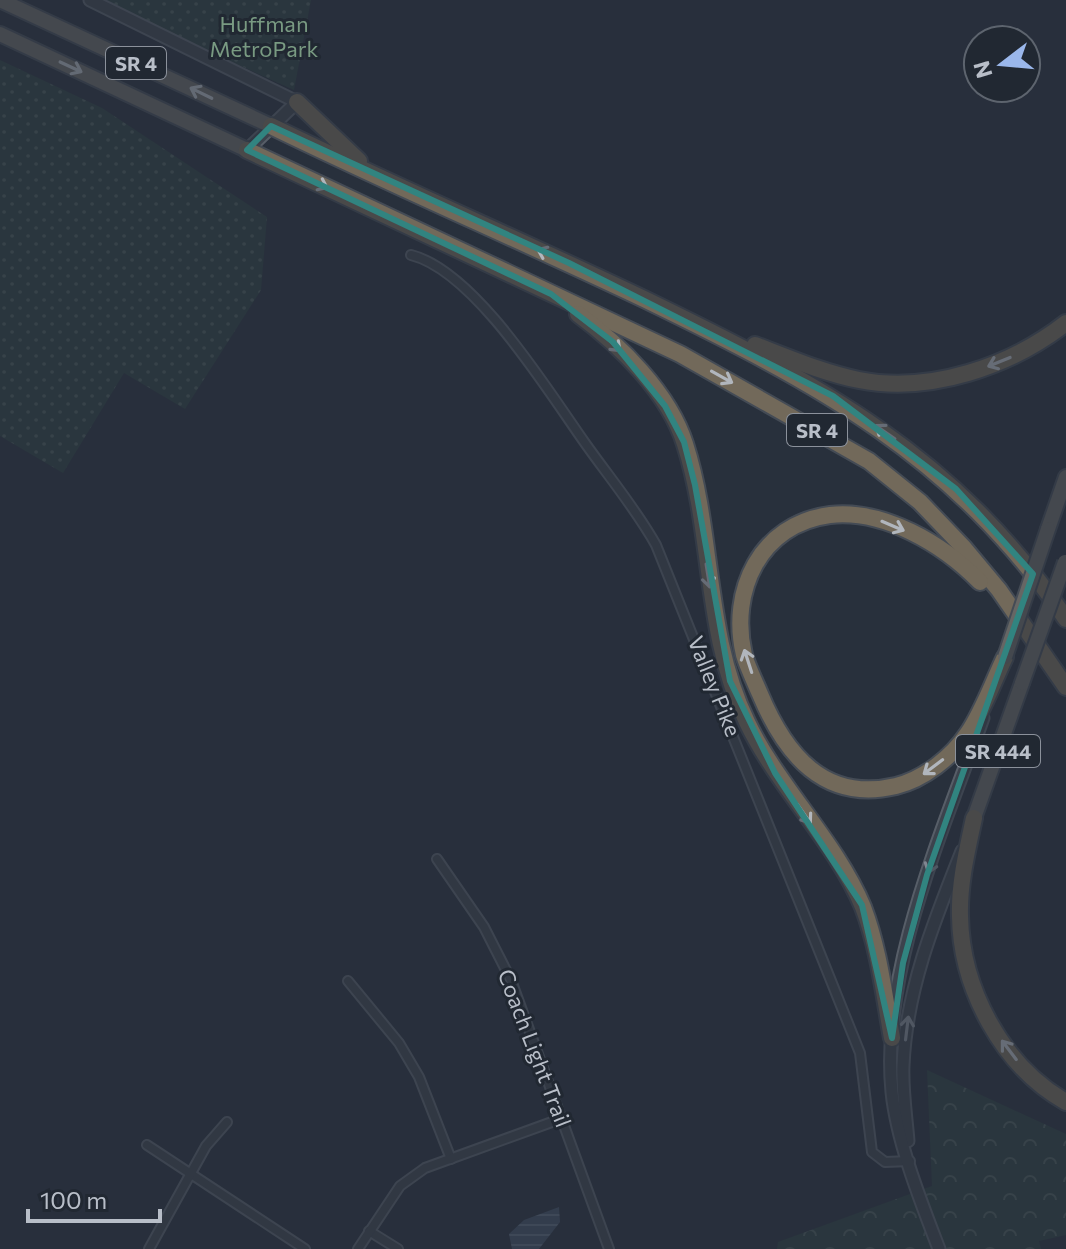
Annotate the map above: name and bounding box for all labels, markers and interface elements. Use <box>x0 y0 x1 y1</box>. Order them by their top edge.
park label: Huffman MetroPark <box>209 10 319 62</box>
north arrow <box>962 24 1042 104</box>
road number: SR 4 <box>106 47 166 79</box>
text: N <box>967 58 998 81</box>
one-way arrow <box>58 60 83 75</box>
one-way arrow <box>189 85 213 100</box>
one-way arrow <box>305 176 329 191</box>
one-way arrow <box>537 245 561 260</box>
one-way arrow <box>602 333 622 352</box>
one-way arrow <box>987 355 1012 370</box>
one-way arrow <box>710 369 733 385</box>
road number: SR 4 <box>787 414 847 446</box>
one-way arrow <box>875 424 897 440</box>
one-way arrow <box>880 519 905 534</box>
one-way arrow <box>701 563 716 588</box>
street label: Valley Pike <box>683 632 747 740</box>
one-way arrow <box>739 648 754 673</box>
road number: SR 444 <box>956 735 1040 767</box>
one-way arrow <box>923 759 944 776</box>
one-way arrow <box>796 802 812 824</box>
one-way arrow <box>924 849 938 874</box>
street label: Coach Light Trail <box>492 965 578 1131</box>
one-way arrow <box>900 1016 915 1041</box>
one-way arrow <box>1000 1040 1017 1061</box>
scale bar <box>28 1173 160 1223</box>
text: 100 m <box>40 1185 107 1214</box>

